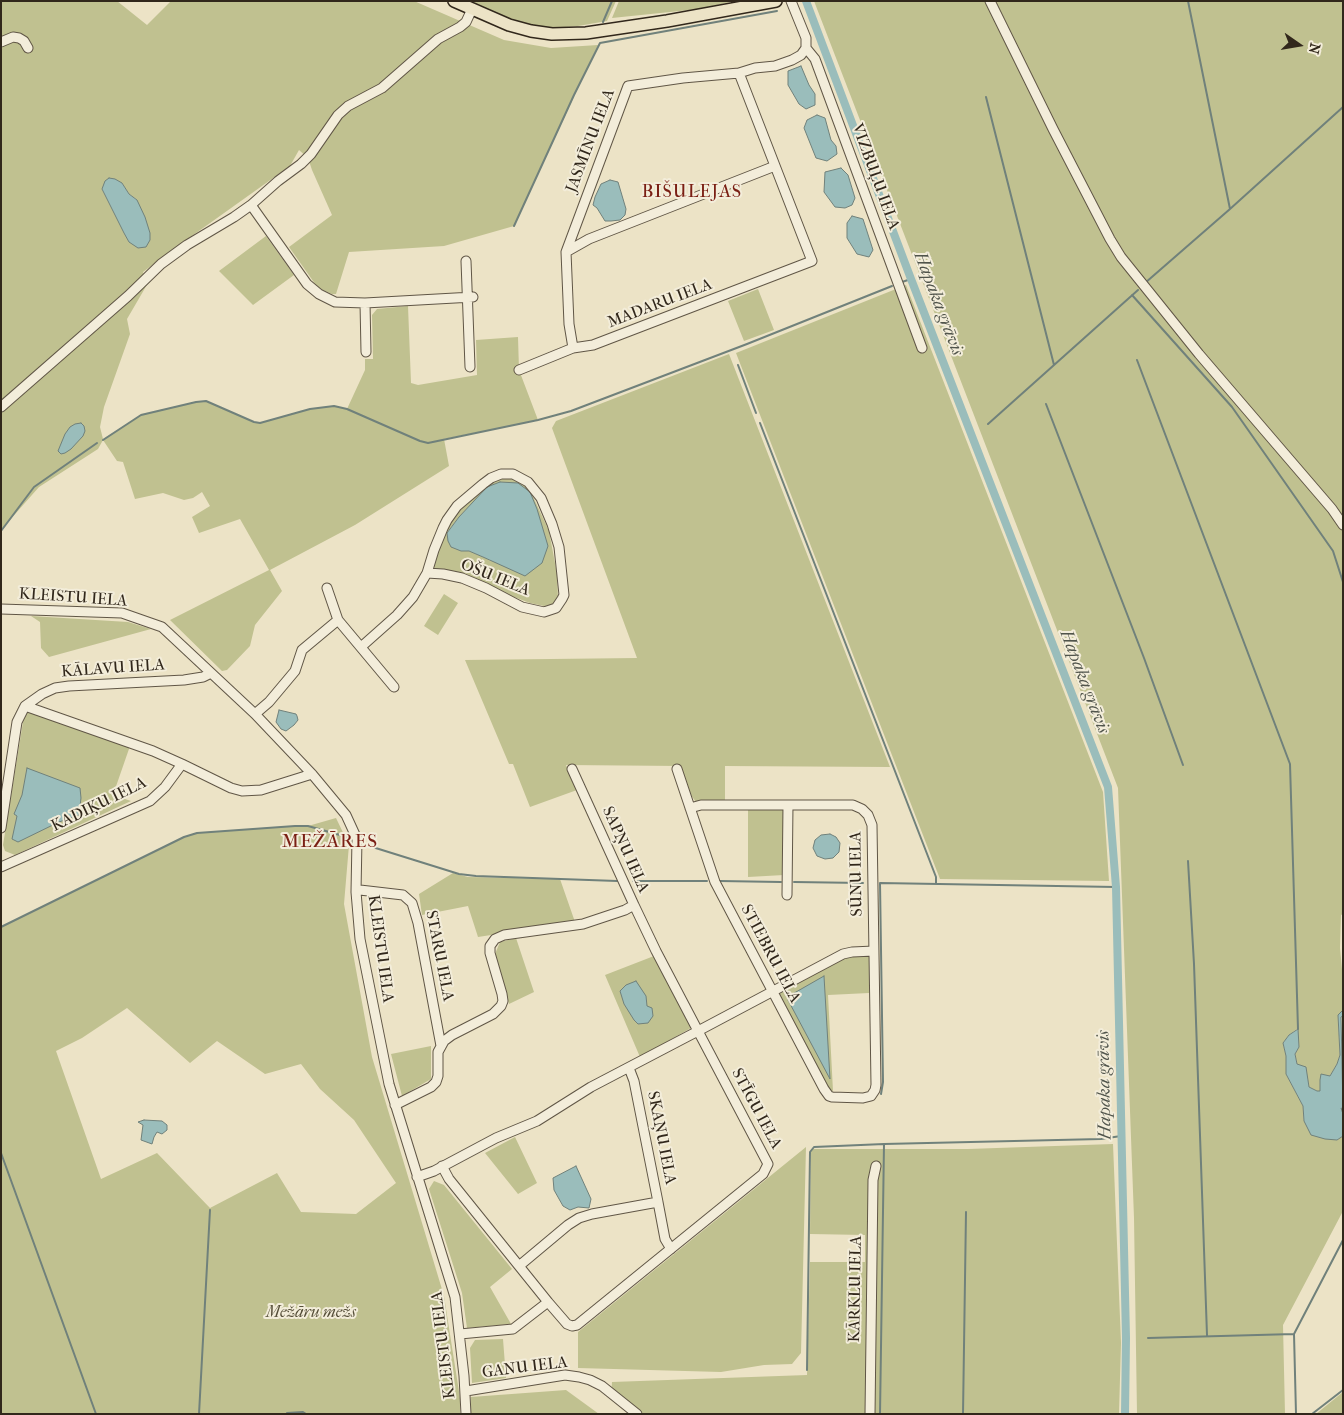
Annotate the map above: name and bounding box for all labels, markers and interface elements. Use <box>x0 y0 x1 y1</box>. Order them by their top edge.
north arrow <box>1274 20 1324 70</box>
text: N <box>1305 41 1324 56</box>
street label: JASMĪNU IELA <box>562 86 620 196</box>
street label: VIZBUĻU IELA <box>847 121 903 233</box>
district label: BIŠULEJAS <box>641 182 743 204</box>
water label: Hapaka grāvis <box>908 249 968 359</box>
street label: MADARU IELA <box>605 275 715 333</box>
street label: OŠU IELA <box>458 555 532 601</box>
street label: KLEISTU IELA <box>18 585 128 611</box>
water label: Hapaka grāvis <box>1054 627 1114 737</box>
street label: KĀLAVU IELA <box>61 656 165 682</box>
street label: KADIĶU IELA <box>48 774 150 836</box>
street label: SAPŅU IELA <box>597 804 653 896</box>
district label: MEŽĀRES <box>281 831 379 853</box>
street label: SŪNU IELA <box>847 831 867 917</box>
street label: KLEISTU IELA <box>363 894 397 1004</box>
street label: STIEBRU IELA <box>736 902 804 1006</box>
street label: STARU IELA <box>421 909 457 1003</box>
water label: Hapaka grāvis <box>1093 1030 1117 1140</box>
street label: STĪGU IELA <box>727 1065 785 1153</box>
street label: SKAŅU IELA <box>643 1090 679 1186</box>
street label: KĀRKLU IELA <box>845 1235 867 1343</box>
street label: KLEISTU IELA <box>428 1290 460 1400</box>
park label: Mežāru mežs <box>266 1303 356 1323</box>
street label: GANU IELA <box>481 1353 569 1383</box>

